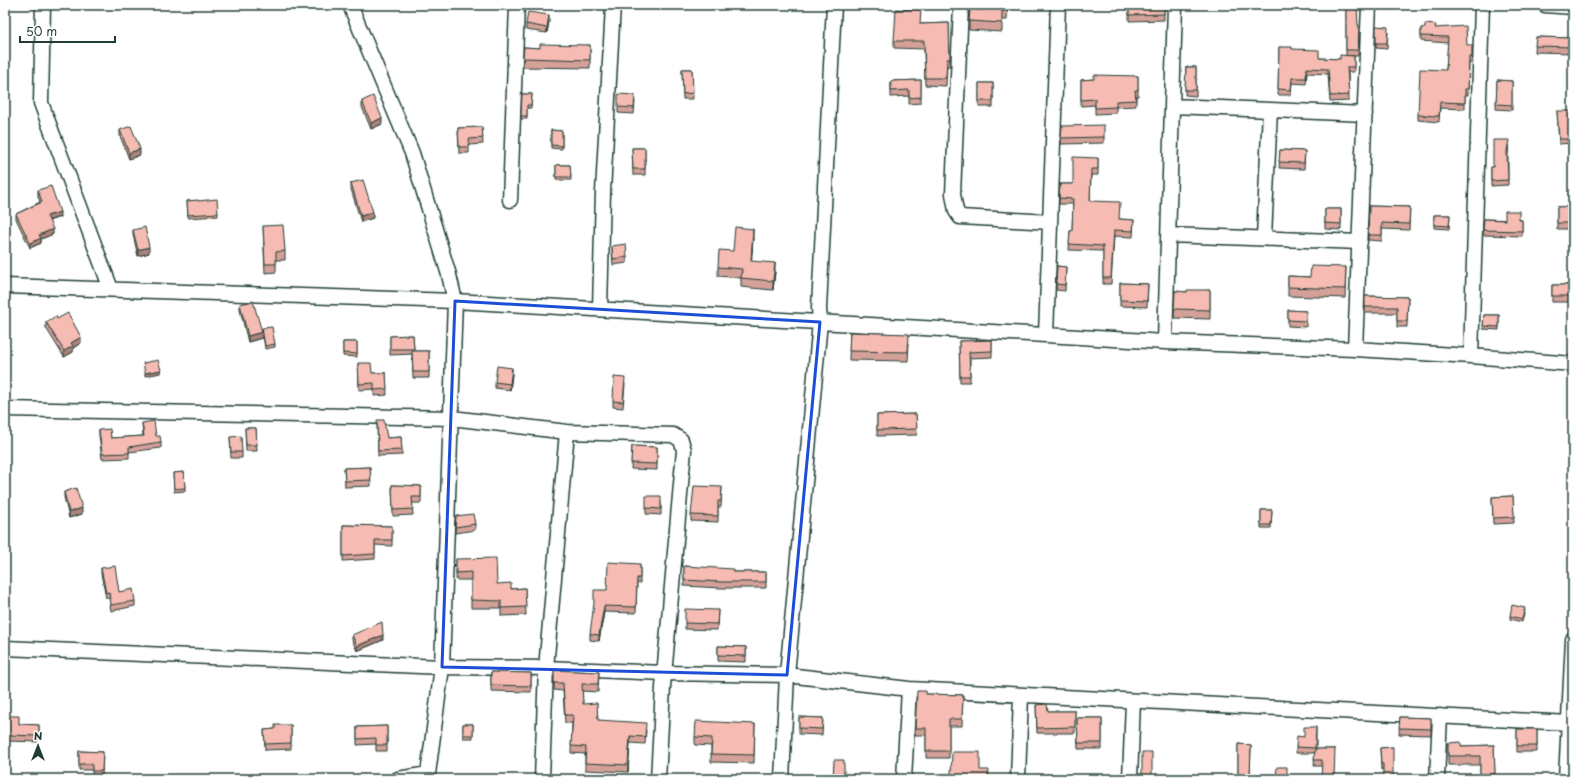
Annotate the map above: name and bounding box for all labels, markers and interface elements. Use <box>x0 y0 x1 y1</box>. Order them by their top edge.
scale bar <box>20 18 115 44</box>
text: 50 m <box>26 22 57 40</box>
north arrow <box>18 726 58 766</box>
text: N <box>34 727 43 744</box>

